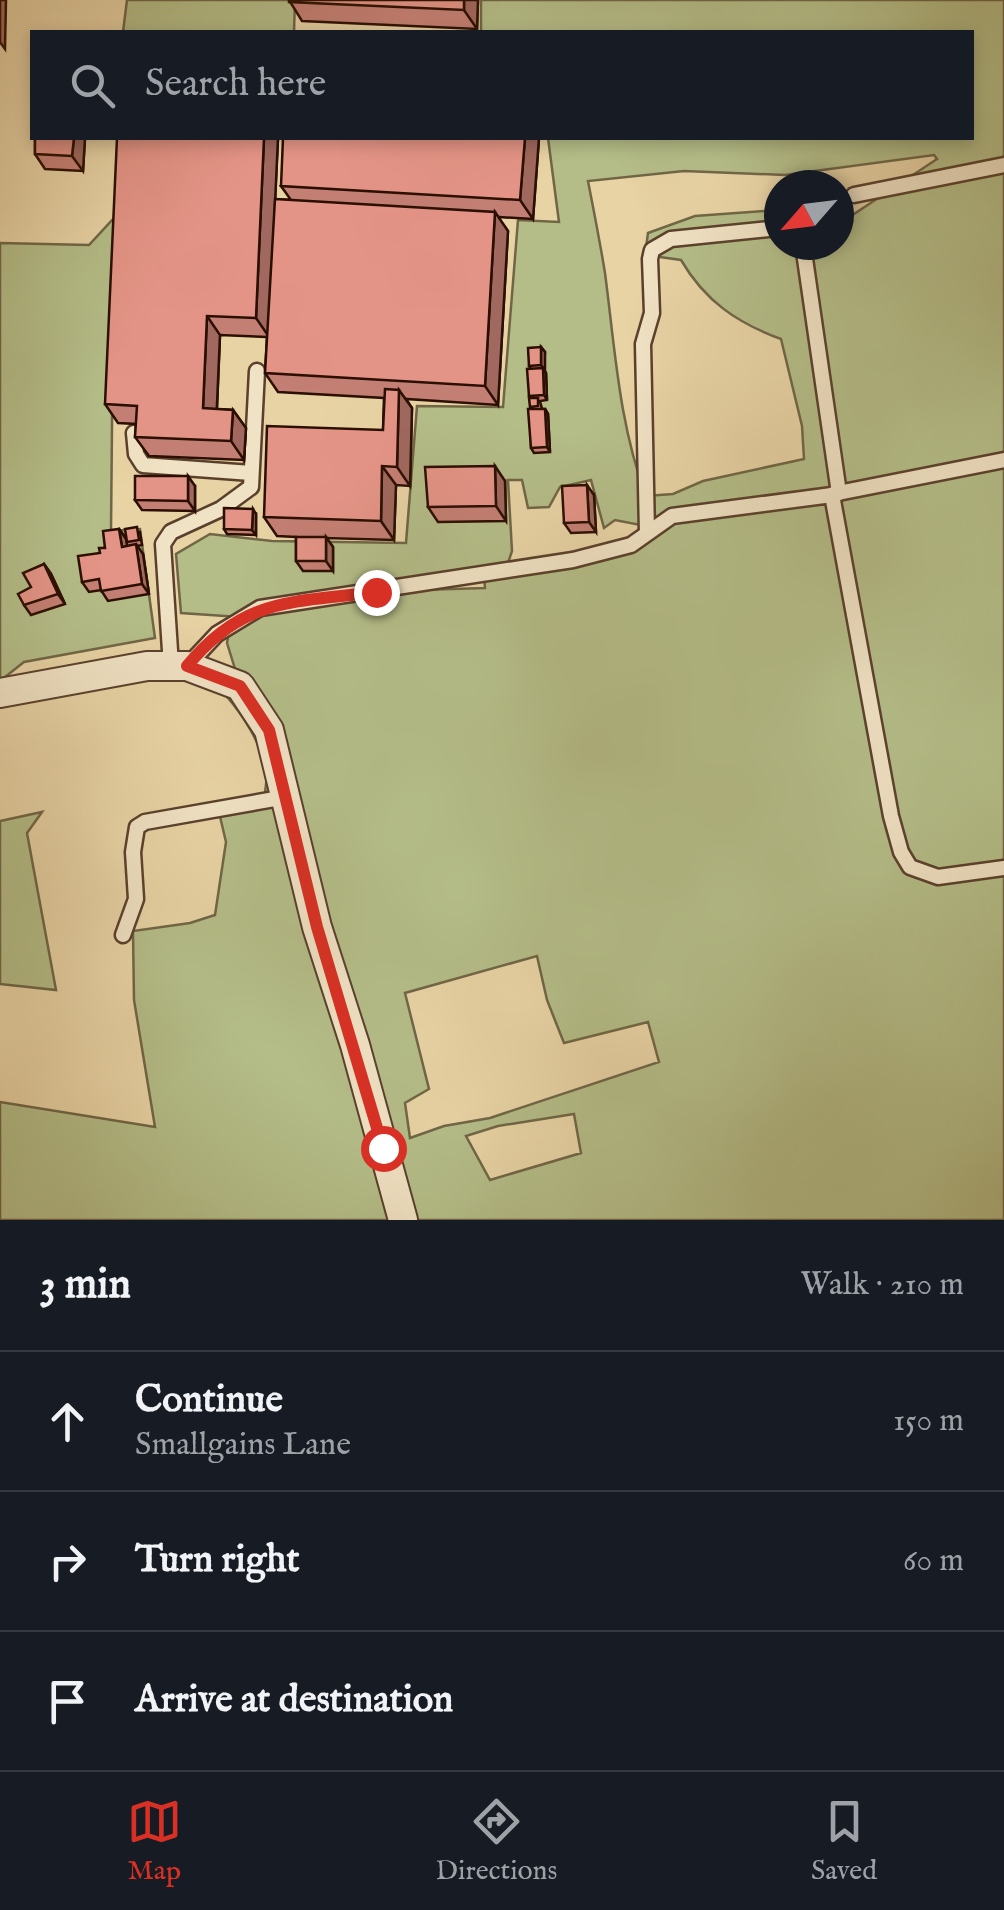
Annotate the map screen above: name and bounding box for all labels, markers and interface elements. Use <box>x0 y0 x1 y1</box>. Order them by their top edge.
search box <box>30 30 974 140</box>
icon: search <box>65 58 120 113</box>
text: Search here <box>145 61 326 109</box>
north arrow <box>764 170 854 260</box>
route end <box>354 570 400 616</box>
route start <box>361 1126 407 1172</box>
text: 3 min <box>40 1259 131 1312</box>
text: Walk · 210 m <box>801 1265 964 1306</box>
text: Continue <box>135 1377 283 1425</box>
icon: ahead <box>40 1394 95 1449</box>
text: 150 m <box>893 1401 964 1442</box>
text: Smallgains Lane <box>135 1425 351 1466</box>
icon: right <box>40 1534 95 1589</box>
text: Turn right <box>135 1537 299 1585</box>
text: 60 m <box>903 1541 964 1582</box>
icon: arrive <box>40 1674 95 1729</box>
text: Arrive at destination <box>135 1677 453 1725</box>
tab: Map <box>127 1794 182 1889</box>
tab: Directions <box>435 1794 557 1889</box>
tab: Saved <box>811 1794 877 1889</box>

